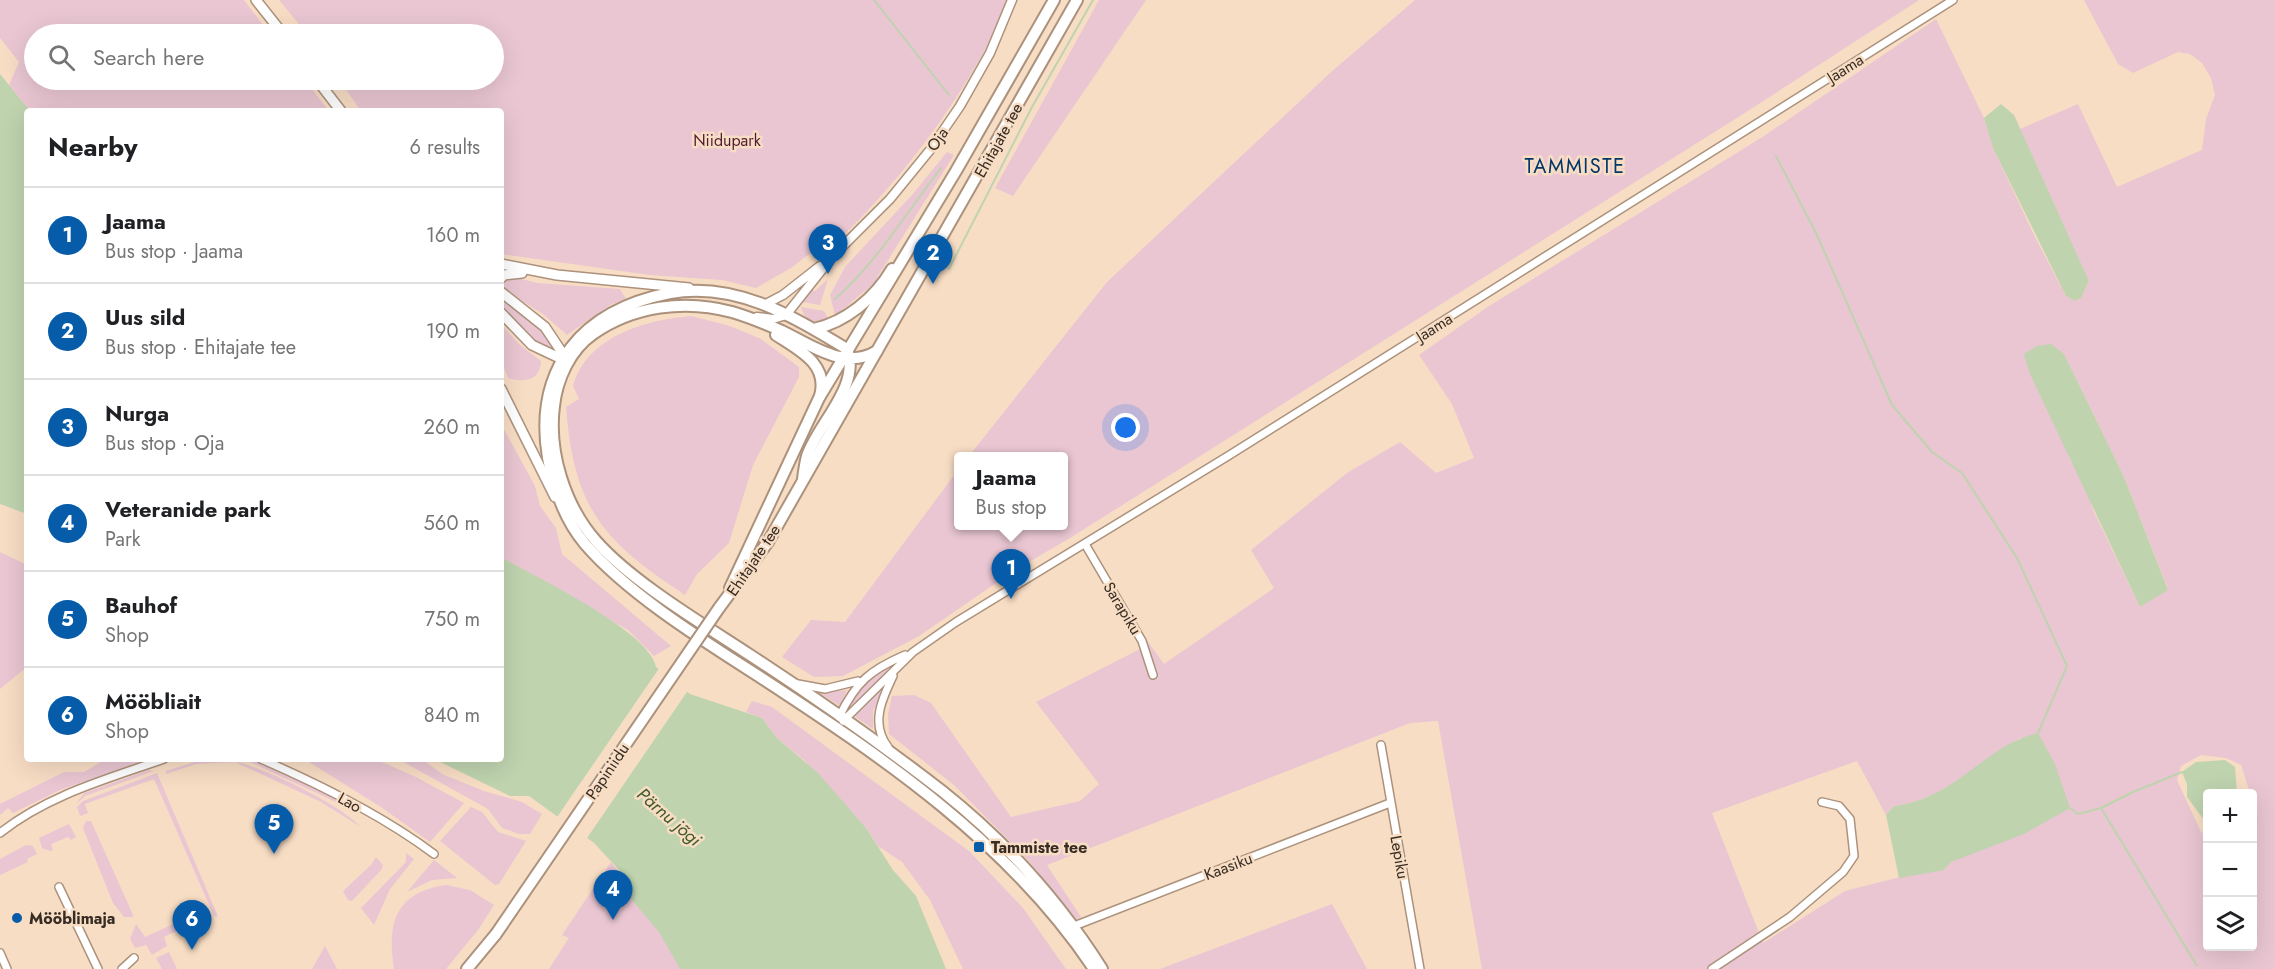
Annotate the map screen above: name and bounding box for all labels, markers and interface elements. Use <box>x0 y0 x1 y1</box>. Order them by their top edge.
search box <box>24 24 504 90</box>
icon: search <box>45 41 78 74</box>
text: Search here <box>93 41 204 73</box>
street label: Jaama <box>1821 48 1868 90</box>
street label: Ehitajate tee <box>969 99 1028 182</box>
street label: Oja <box>921 123 954 156</box>
text: Nearby <box>48 128 137 166</box>
park label: Niidupark <box>693 129 762 152</box>
text: 6 results <box>410 133 480 162</box>
district label: TAMMISTE <box>1524 152 1626 181</box>
text: Jaama <box>105 205 166 237</box>
text: 1 <box>62 221 73 250</box>
text: 160 m <box>426 221 480 250</box>
pin: 3 <box>808 224 848 274</box>
pin: 2 <box>914 234 952 284</box>
text: Bus stop · Jaama <box>105 237 243 266</box>
text: Uus sild <box>105 301 185 333</box>
street label: Jaama <box>1410 307 1457 349</box>
text: 2 <box>61 317 74 346</box>
text: 190 m <box>426 317 480 346</box>
text: Bus stop · Ehitajate tee <box>105 333 296 362</box>
text: Nurga <box>105 397 169 429</box>
text: 3 <box>61 413 74 442</box>
text: 260 m <box>424 413 480 442</box>
your location <box>1111 413 1140 442</box>
text: Bus stop · Oja <box>105 429 224 458</box>
popup <box>954 452 1068 530</box>
text: Jaama <box>976 461 1036 493</box>
text: Veteranide park <box>105 493 271 525</box>
text: Bus stop <box>976 493 1046 522</box>
text: 4 <box>61 509 74 538</box>
text: 560 m <box>424 509 480 538</box>
street label: Ehitajate tee <box>721 520 786 601</box>
text: Park <box>105 525 141 554</box>
pin: 1 <box>992 550 1030 599</box>
street label: Sarapiku <box>1098 577 1147 639</box>
text: Bauhof <box>105 589 177 621</box>
text: 5 <box>61 605 74 634</box>
text: 750 m <box>425 605 480 634</box>
text: Shop <box>105 621 149 650</box>
text: Mööbliait <box>105 685 201 717</box>
text: 6 <box>61 701 74 730</box>
text: 840 m <box>424 701 480 730</box>
text: Shop <box>105 717 149 746</box>
street label: Papiniidu <box>580 739 635 804</box>
water label: Pärnu jõgi <box>631 782 707 853</box>
street label: Lao <box>334 787 366 818</box>
map controls <box>2203 789 2257 951</box>
button: + <box>2203 789 2257 843</box>
pin: 5 <box>254 804 294 854</box>
street label: Lepiku <box>1384 833 1415 881</box>
place label: Tammiste tee <box>991 836 1087 859</box>
marker: Tammiste tee <box>972 840 986 854</box>
button: − <box>2203 843 2257 897</box>
street label: Kaasiku <box>1201 847 1256 886</box>
pin: 4 <box>594 870 632 920</box>
button: layers <box>2203 897 2257 951</box>
pin: 6 <box>172 900 212 950</box>
place label: Mööblimaja <box>29 907 115 930</box>
marker: Mööblimaja <box>10 911 24 925</box>

